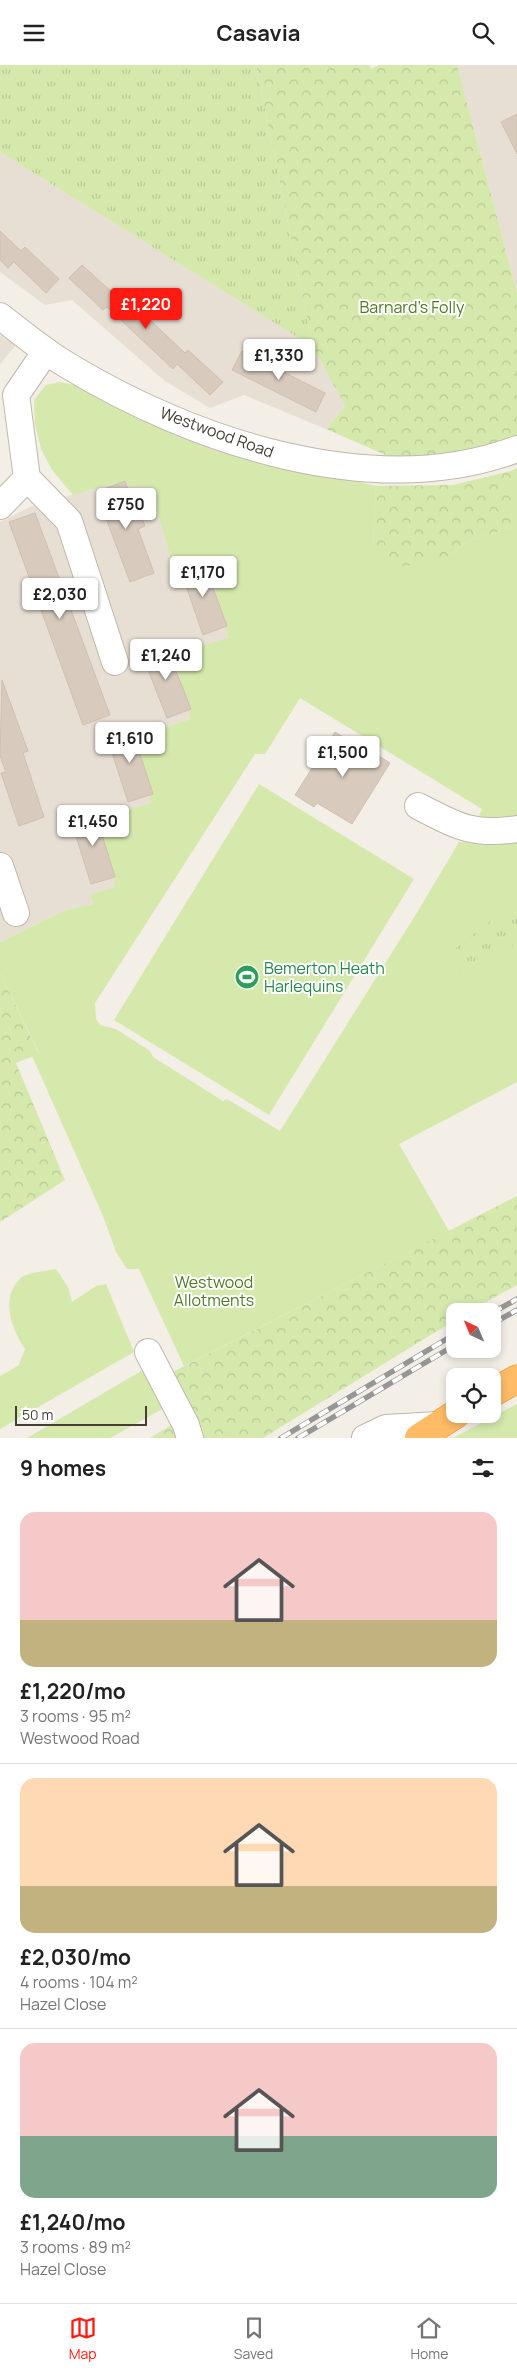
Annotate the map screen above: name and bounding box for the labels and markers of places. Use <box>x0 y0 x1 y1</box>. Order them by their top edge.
pin: £1,220 <box>105 287 187 330</box>
pin: £1,330 <box>238 339 320 381</box>
pin: £750 <box>96 487 156 530</box>
pin: £1,170 <box>162 555 244 598</box>
pin: £2,030 <box>19 577 101 620</box>
pin: £1,240 <box>125 639 207 681</box>
pin: £1,610 <box>89 721 171 764</box>
pin: £1,500 <box>302 735 384 778</box>
pin: £1,450 <box>52 805 134 847</box>
place label: Bemerton Heath Harlequins <box>264 957 385 997</box>
sports icon: Bemerton Heath Harlequins <box>234 964 260 990</box>

